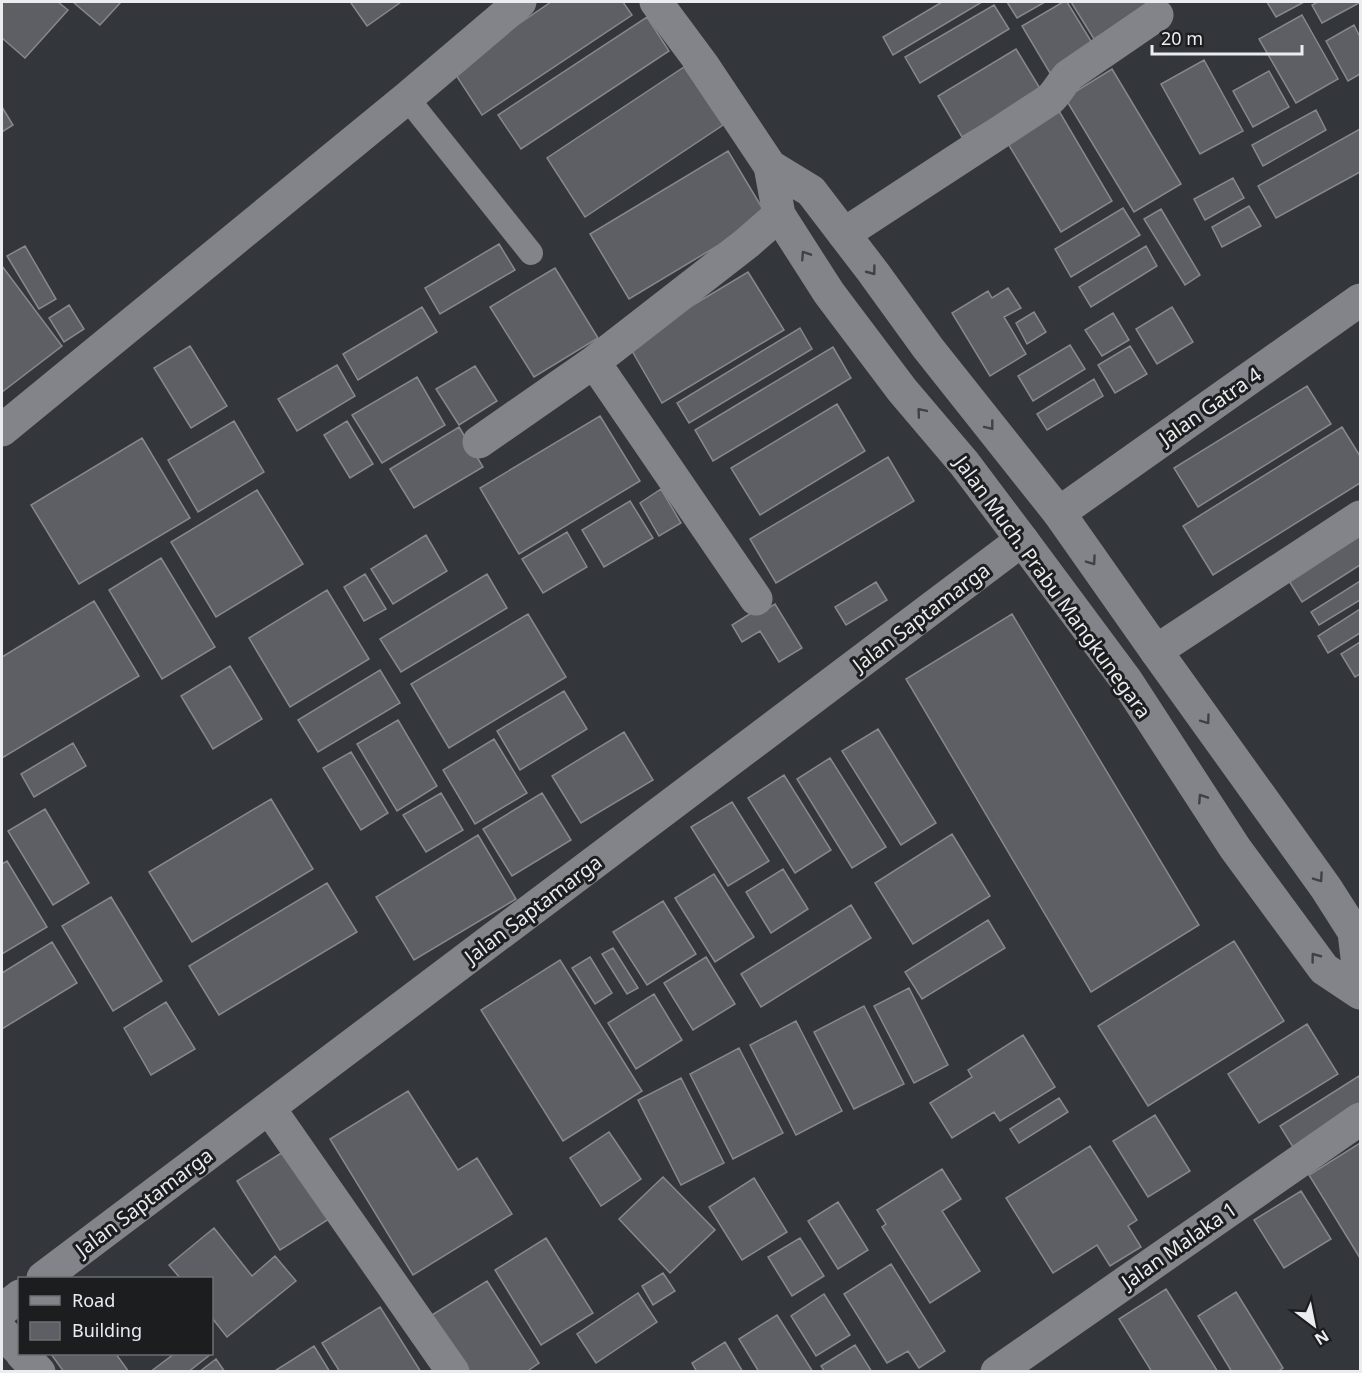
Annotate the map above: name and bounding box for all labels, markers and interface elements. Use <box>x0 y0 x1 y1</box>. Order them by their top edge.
scale bar <box>1152 18 1302 56</box>
text: 20 m <box>1161 26 1203 50</box>
one-way arrow <box>801 251 812 262</box>
one-way arrow <box>865 264 876 275</box>
street label: Jalan Gatra 4 <box>1152 360 1267 452</box>
one-way arrow <box>917 408 928 419</box>
one-way arrow <box>982 419 993 430</box>
street label: Jalan Much. Prabu Mangkunegara <box>947 449 1157 724</box>
one-way arrow <box>1085 554 1096 565</box>
street label: Jalan Saptamarga <box>845 557 995 679</box>
one-way arrow <box>1198 713 1209 724</box>
one-way arrow <box>1198 794 1210 804</box>
street label: Jalan Saptamarga <box>457 849 607 971</box>
one-way arrow <box>1312 872 1323 883</box>
one-way arrow <box>1311 953 1322 964</box>
street label: Jalan Saptamarga <box>68 1142 218 1264</box>
street label: Jalan Malaka 1 <box>1114 1195 1242 1296</box>
legend <box>18 1277 213 1355</box>
text: Road <box>72 1288 115 1312</box>
north arrow <box>1284 1295 1344 1355</box>
text: Building <box>72 1318 142 1342</box>
text: N <box>1311 1325 1333 1350</box>

